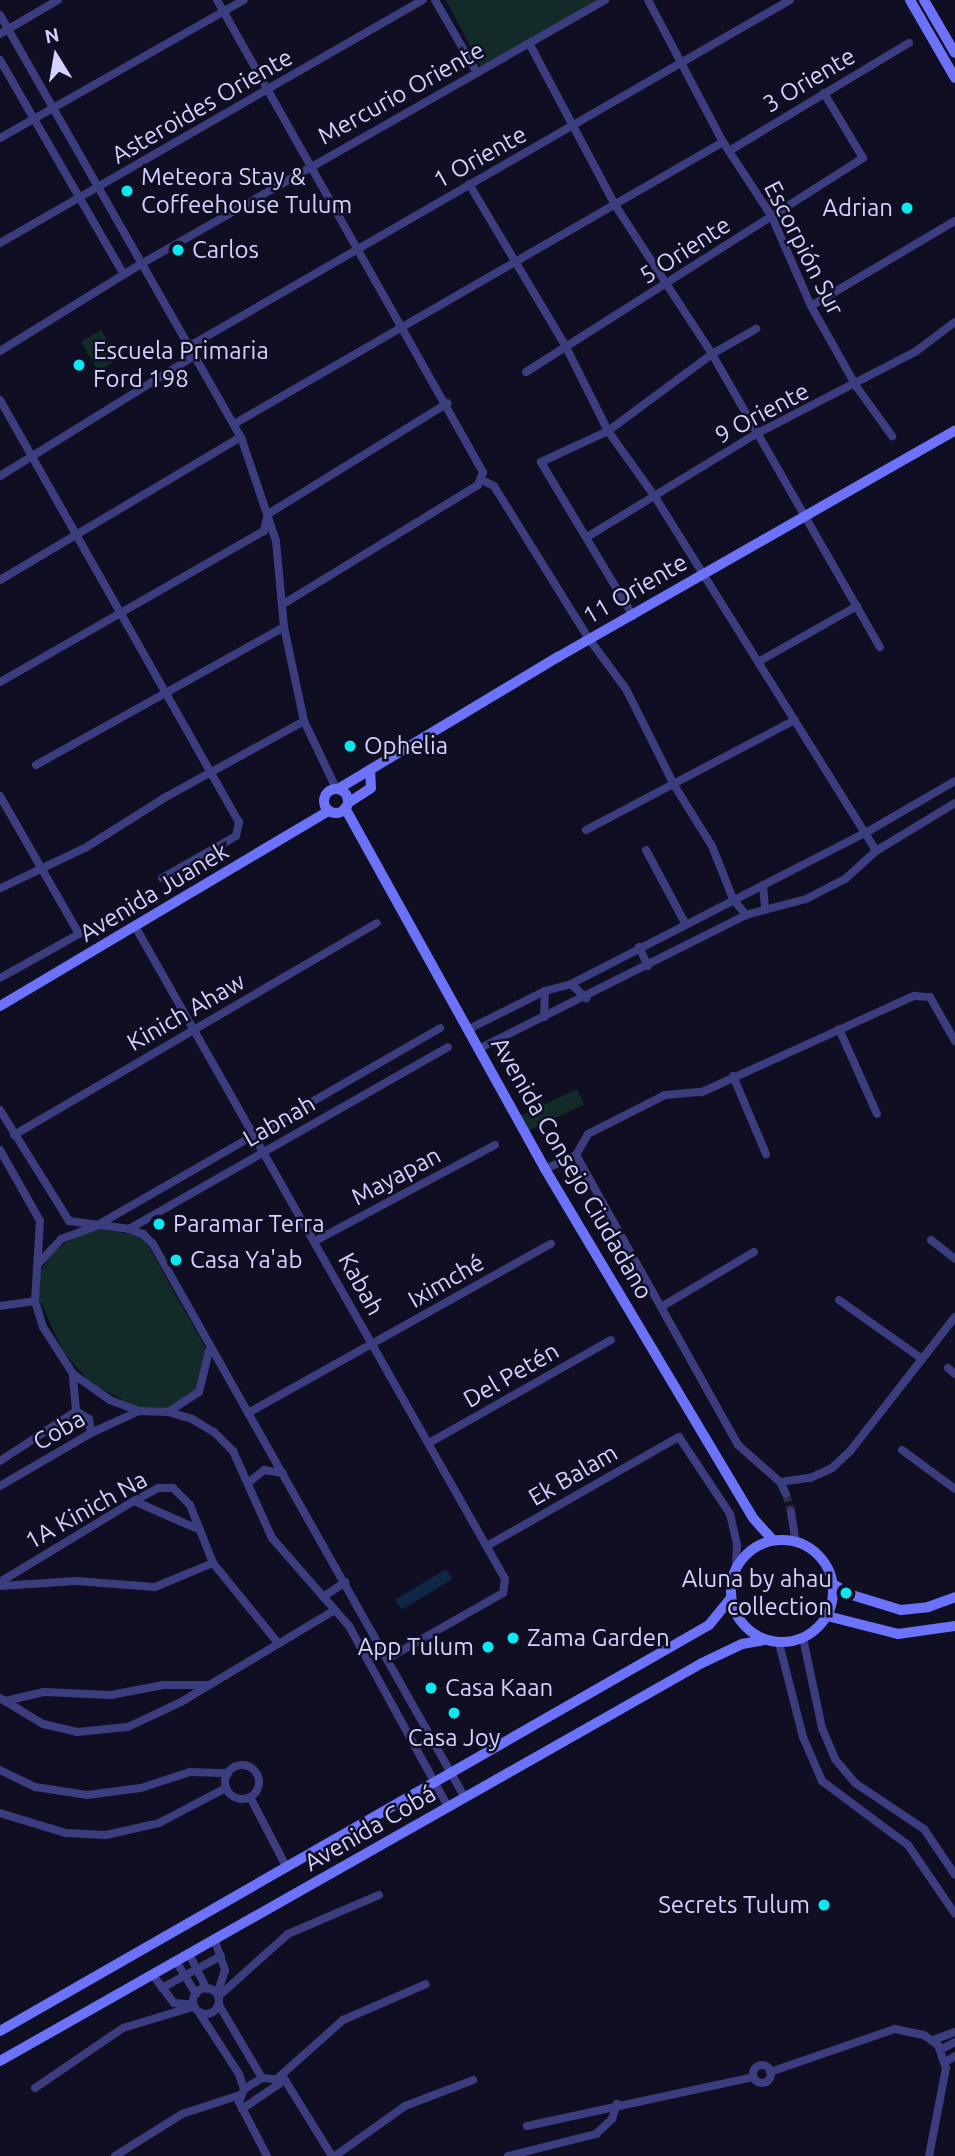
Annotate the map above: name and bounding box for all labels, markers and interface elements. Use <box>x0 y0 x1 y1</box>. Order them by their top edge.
north arrow <box>21 21 91 91</box>
text: N <box>43 23 61 48</box>
street label: Mercurio Oriente <box>313 35 489 151</box>
street label: 3 Oriente <box>758 41 860 119</box>
street label: Asteroides Oriente <box>106 42 298 170</box>
street label: 1 Oriente <box>428 120 532 194</box>
place label: Meteora Stay & Coffeehouse Tulum <box>141 163 352 219</box>
street label: Escorpión Sur <box>758 176 850 320</box>
marker: Meteora Stay & Coffeehouse Tulum <box>119 183 135 199</box>
place label: Adrian <box>822 194 893 222</box>
marker: Adrian <box>899 200 915 216</box>
street label: 5 Oriente <box>634 210 736 290</box>
place label: Carlos <box>192 236 259 264</box>
marker: Carlos <box>170 242 186 258</box>
place label: Escuela Primaria Ford 198 <box>93 337 269 393</box>
marker: Escuela Primaria Ford 198 <box>71 357 87 373</box>
street label: 9 Oriente <box>710 376 814 450</box>
street label: 11 Oriente <box>578 548 692 630</box>
place label: Ophelia <box>364 732 448 760</box>
marker: Ophelia <box>342 738 358 754</box>
street label: Avenida Juanek <box>74 836 234 948</box>
street label: Kinich Ahaw <box>122 967 250 1057</box>
street label: Avenida Consejo Ciudadano <box>485 1032 659 1304</box>
street label: Labnah <box>238 1089 320 1153</box>
street label: Mayapan <box>346 1140 446 1212</box>
place label: Paramar Terra <box>173 1210 324 1238</box>
marker: Paramar Terra <box>151 1216 167 1232</box>
place label: Casa Ya'ab <box>190 1246 302 1274</box>
street label: Kabah <box>332 1248 390 1320</box>
street label: Iximché <box>403 1248 489 1314</box>
marker: Casa Ya'ab <box>168 1252 184 1268</box>
street label: Del Petén <box>458 1336 564 1414</box>
street label: Coba <box>28 1404 90 1456</box>
street label: Ek Balam <box>523 1438 623 1512</box>
street label: 1A Kinich Na <box>20 1465 152 1555</box>
place label: Aluna by ahau collection <box>682 1565 832 1621</box>
marker: Aluna by ahau collection <box>838 1585 854 1601</box>
place label: Zama Garden <box>527 1624 670 1652</box>
marker: Zama Garden <box>505 1630 521 1646</box>
place label: App Tulum <box>358 1633 474 1661</box>
marker: App Tulum <box>480 1639 496 1655</box>
place label: Casa Kaan <box>445 1674 553 1702</box>
marker: Casa Kaan <box>423 1680 439 1696</box>
marker: Casa Joy <box>446 1705 462 1721</box>
place label: Casa Joy <box>408 1724 500 1752</box>
street label: Avenida Cobá <box>299 1779 441 1877</box>
place label: Secrets Tulum <box>658 1891 810 1919</box>
marker: Secrets Tulum <box>816 1897 832 1913</box>

